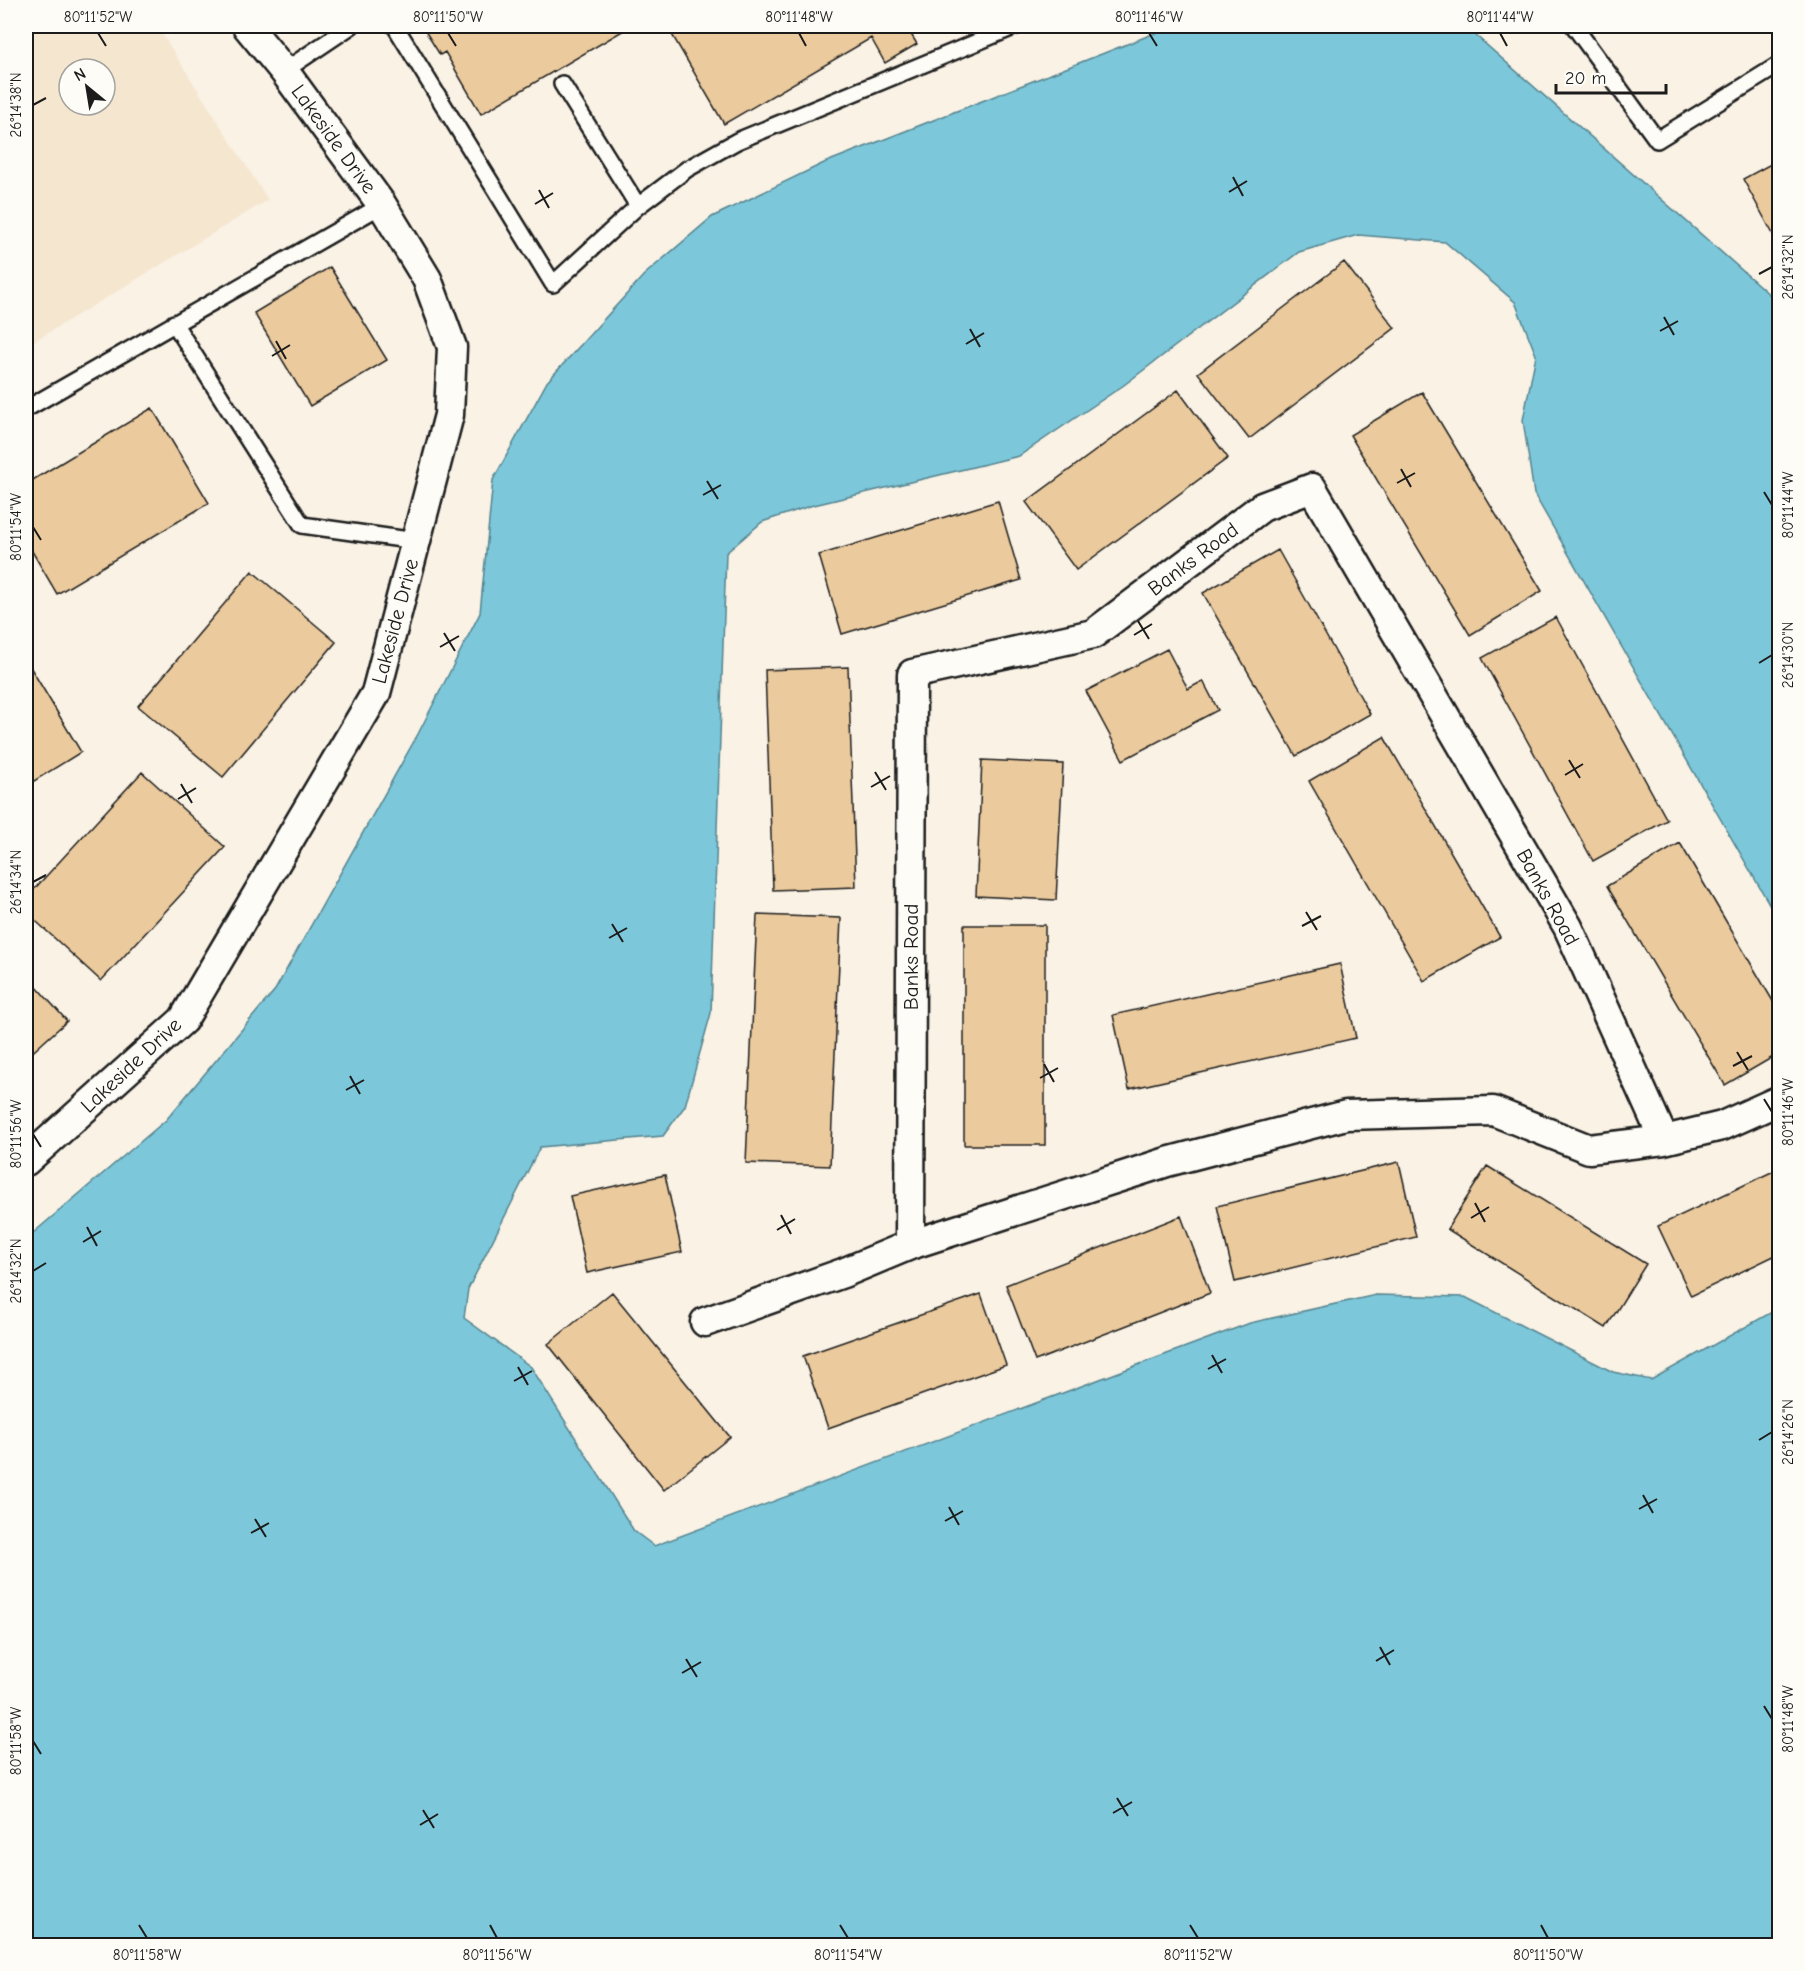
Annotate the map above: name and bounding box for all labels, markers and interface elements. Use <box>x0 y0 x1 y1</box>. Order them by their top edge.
text: 80°11'52"W <box>64 8 132 26</box>
text: 80°11'50"W <box>413 8 483 26</box>
text: 80°11'48"W <box>765 8 833 26</box>
text: 80°11'46"W <box>1115 8 1183 26</box>
text: 80°11'44"W <box>1466 8 1534 26</box>
north arrow <box>57 57 117 117</box>
scale bar <box>1556 57 1666 95</box>
text: N <box>71 64 89 85</box>
text: 20 m <box>1565 68 1606 89</box>
text: 26°14'38"N <box>7 72 25 138</box>
street label: Lakeside Drive <box>286 80 382 198</box>
text: 26°14'32"N <box>1779 234 1797 300</box>
text: 80°11'44"W <box>1779 471 1797 539</box>
text: 80°11'54"W <box>7 493 25 561</box>
street label: Banks Road <box>1143 517 1243 601</box>
street label: Lakeside Drive <box>367 556 423 686</box>
text: 26°14'30"N <box>1779 622 1797 688</box>
street label: Banks Road <box>1512 845 1584 949</box>
text: 26°14'34"N <box>7 850 25 914</box>
street label: Banks Road <box>899 904 923 1010</box>
street label: Lakeside Drive <box>76 1012 186 1118</box>
text: 80°11'46"W <box>1779 1078 1797 1146</box>
text: 80°11'56"W <box>7 1100 25 1168</box>
text: 26°14'32"N <box>7 1238 25 1304</box>
text: 26°14'26"N <box>1779 1399 1797 1465</box>
text: 80°11'48"W <box>1779 1685 1797 1753</box>
text: 80°11'58"W <box>7 1707 25 1775</box>
text: 80°11'58"W <box>113 1946 181 1964</box>
text: 80°11'56"W <box>463 1946 531 1964</box>
text: 80°11'54"W <box>814 1946 882 1964</box>
text: 80°11'52"W <box>1164 1946 1232 1964</box>
text: 80°11'50"W <box>1513 1946 1583 1964</box>

